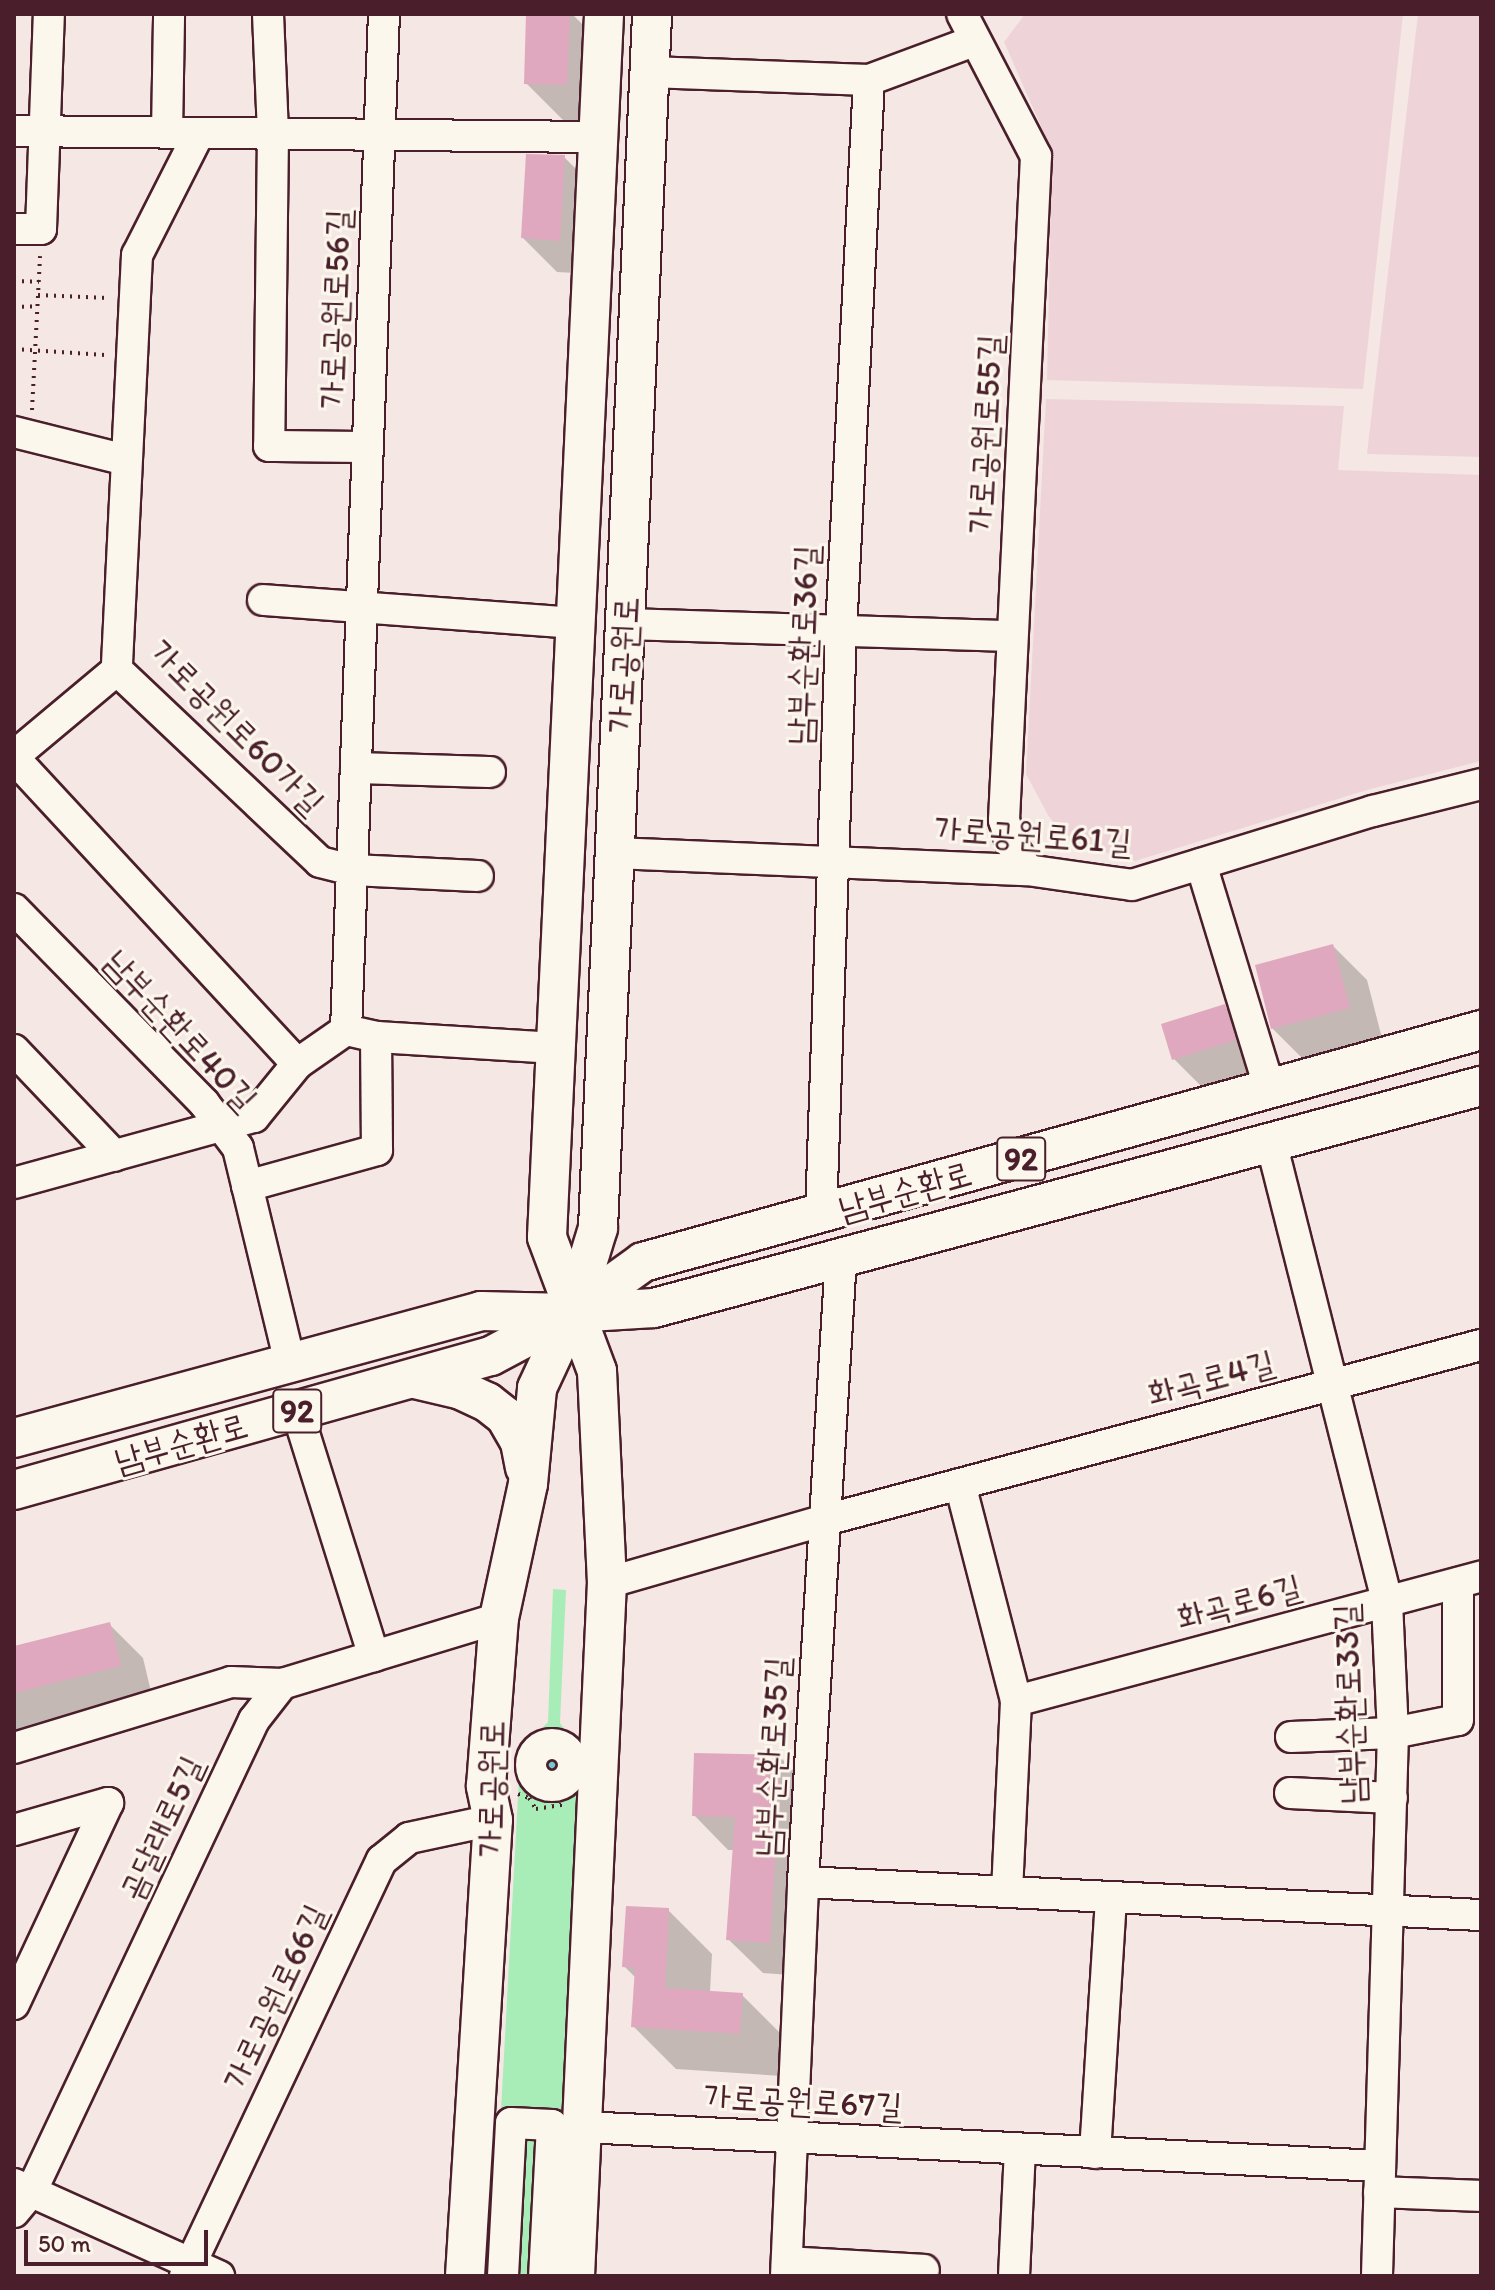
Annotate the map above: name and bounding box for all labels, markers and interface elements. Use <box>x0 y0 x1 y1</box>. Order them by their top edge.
street label: 가로공원로56길 <box>311 208 359 410</box>
street label: 가로공원로55길 <box>959 333 1011 535</box>
street label: 남부순환로36길 <box>779 544 827 746</box>
street label: 가로공원로 <box>599 596 647 734</box>
street label: 가로공원로60가길 <box>141 631 333 823</box>
street label: 가로공원로61길 <box>933 808 1133 862</box>
street label: 남부순환로40길 <box>96 941 266 1119</box>
road number: 92 <box>995 1131 1047 1187</box>
street label: 남부순환로 <box>834 1153 976 1229</box>
street label: 화곡로4길 <box>1143 1341 1279 1415</box>
road number: 92 <box>271 1383 323 1439</box>
street label: 남부순환로 <box>110 1405 252 1481</box>
street label: 화곡로6길 <box>1172 1566 1306 1638</box>
street label: 남부순환로33길 <box>1325 1603 1373 1805</box>
street label: 남부순환로35길 <box>746 1656 798 1858</box>
street label: 가로공원로 <box>469 1720 513 1858</box>
street label: 곰달래로5길 <box>110 1749 212 1907</box>
street label: 가로공원로66길 <box>214 1898 336 2096</box>
street label: 가로공원로67길 <box>703 2075 903 2127</box>
scale bar <box>28 2214 212 2264</box>
text: 50 m <box>38 2229 91 2258</box>

